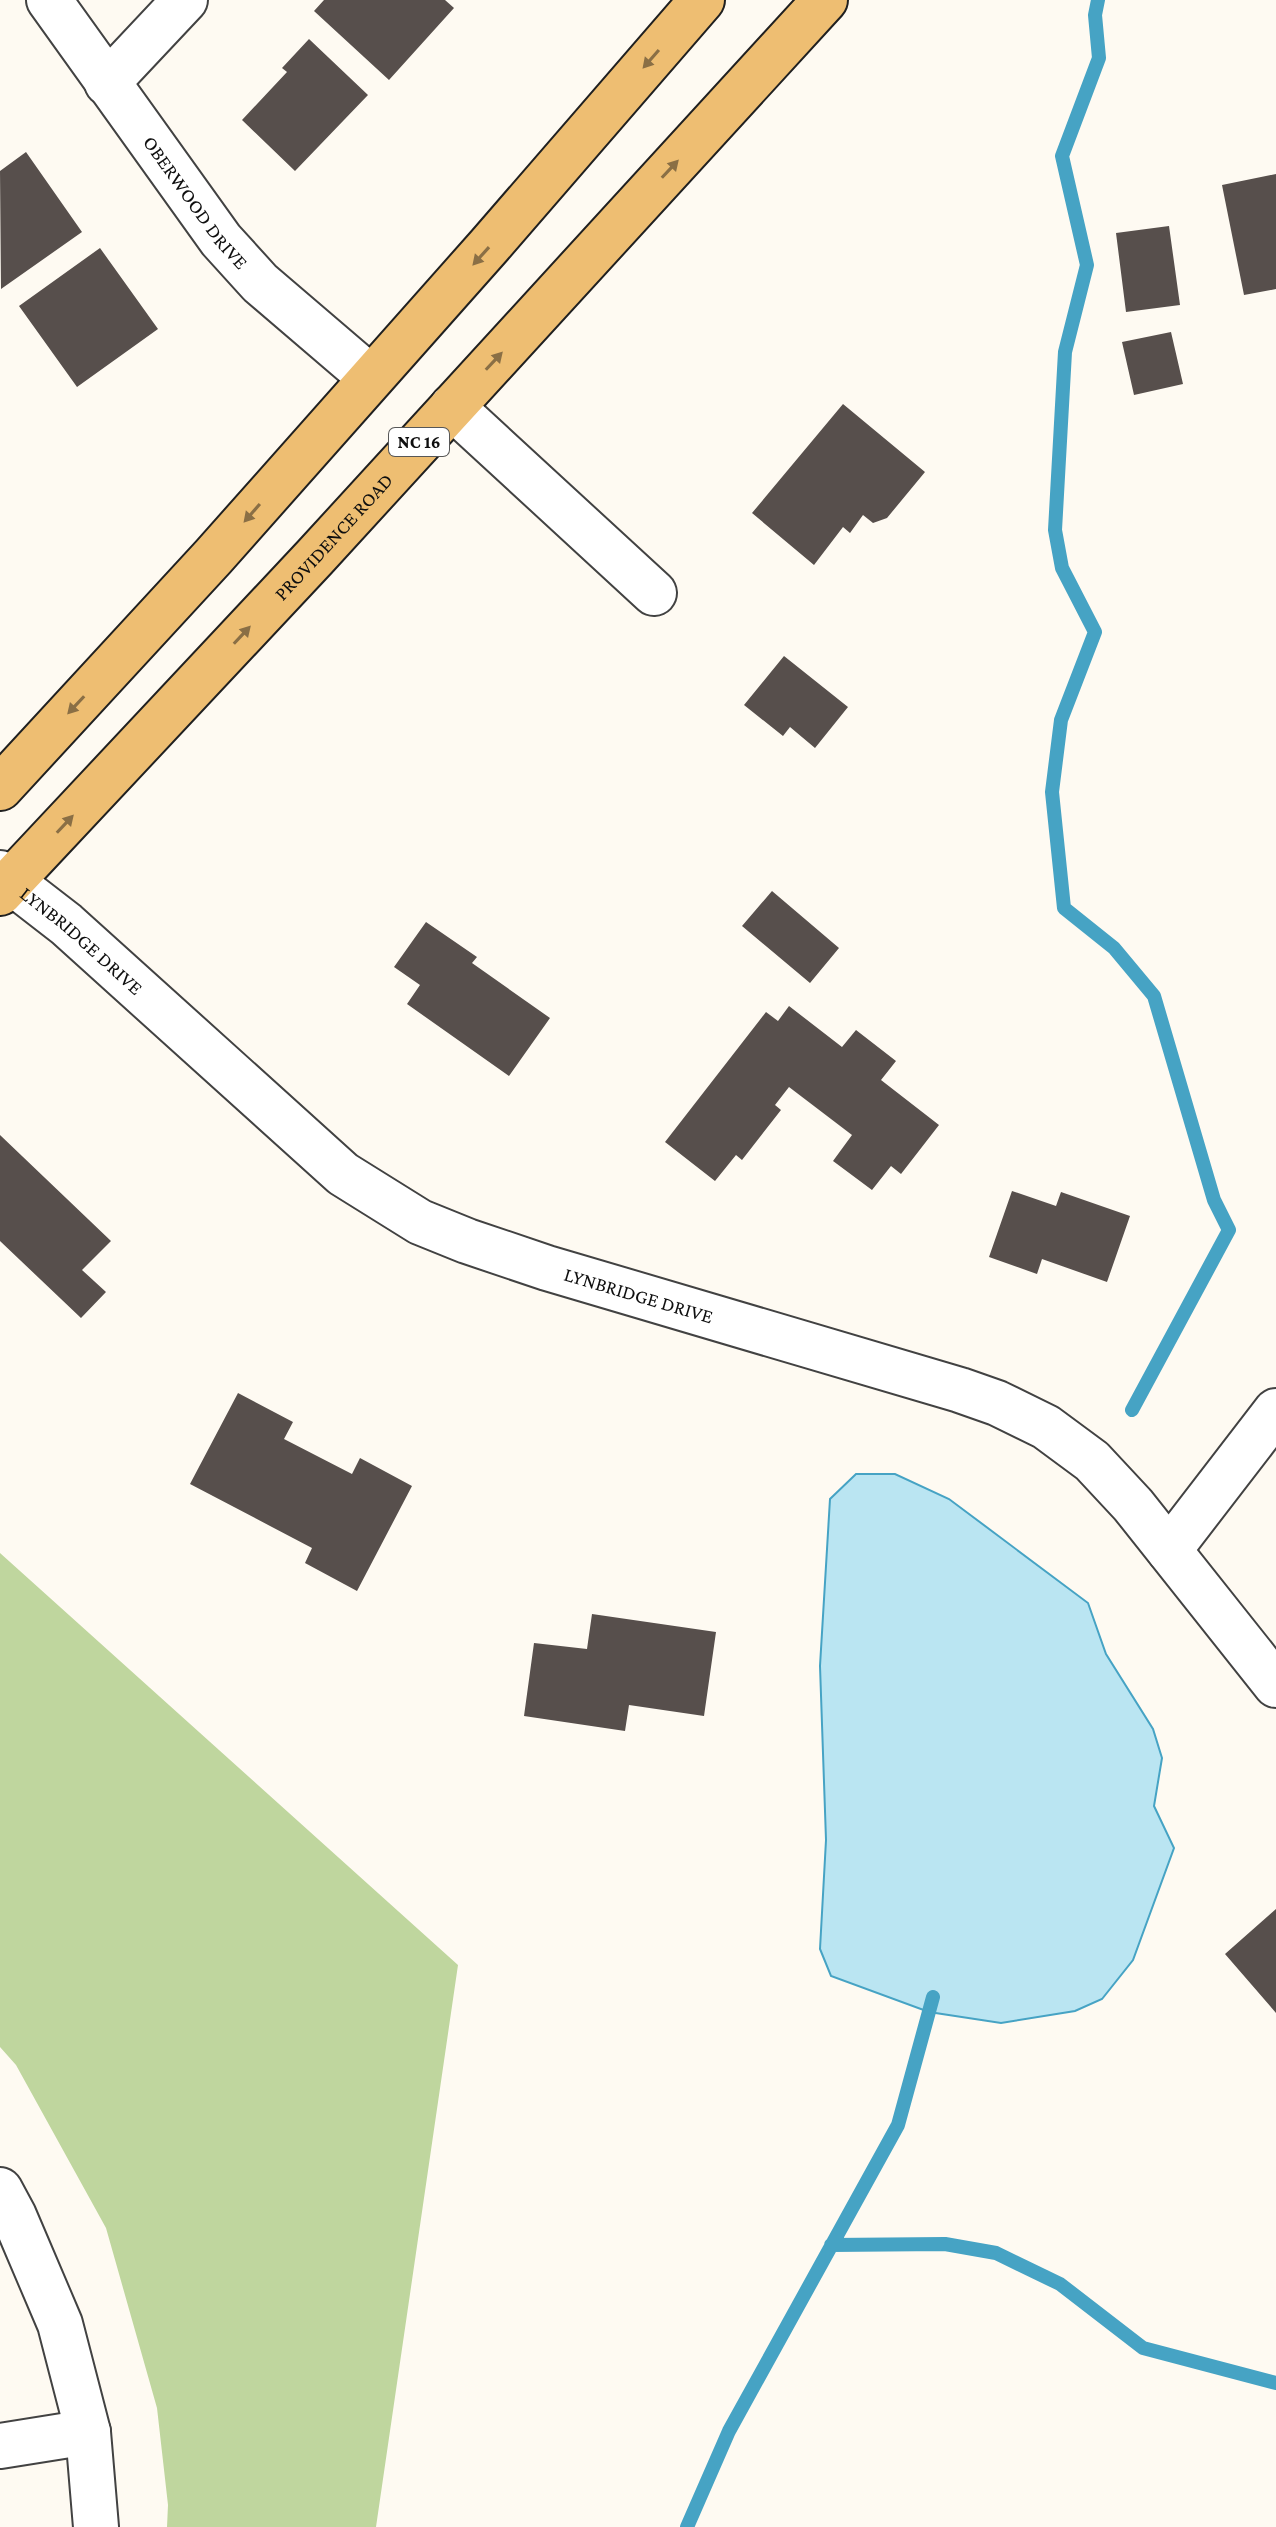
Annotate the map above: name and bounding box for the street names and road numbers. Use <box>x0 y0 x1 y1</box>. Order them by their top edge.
street label: OBERWOOD DRIVE <box>139 132 253 273</box>
road number: NC 16 <box>389 428 449 456</box>
street label: PROVIDENCE ROAD <box>270 469 397 604</box>
street label: LYNBRIDGE DRIVE <box>16 882 147 999</box>
street label: LYNBRIDGE DRIVE <box>562 1263 716 1328</box>

